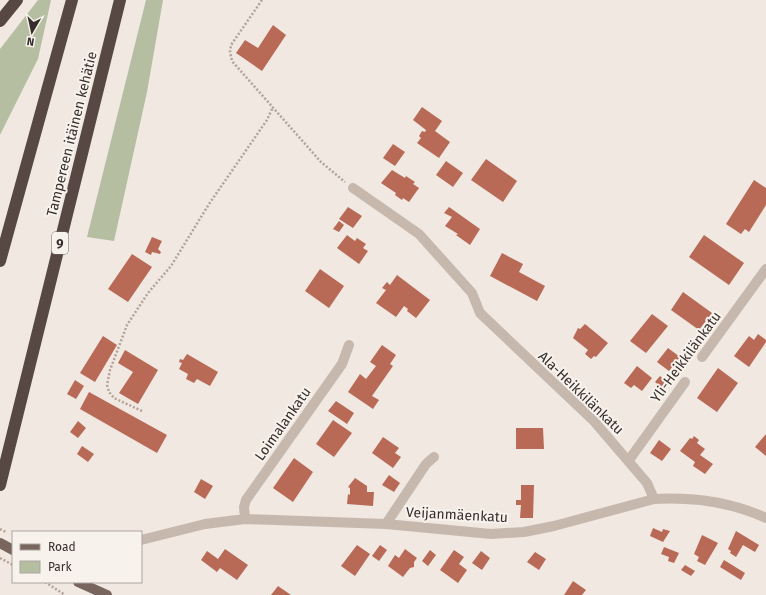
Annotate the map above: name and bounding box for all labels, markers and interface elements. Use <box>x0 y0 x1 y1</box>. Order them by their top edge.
north arrow <box>12 12 52 52</box>
text: N <box>26 34 35 48</box>
street label: Tampereen itäinen kehätie <box>43 50 101 218</box>
road number: 9 <box>52 232 68 254</box>
street label: Yli-Heikkilänkatu <box>647 308 725 406</box>
street label: Ala-Heikkilänkatu <box>535 348 627 438</box>
street label: Loimalankatu <box>251 384 315 464</box>
street label: Veijanmäenkatu <box>406 504 508 526</box>
legend <box>12 531 142 583</box>
text: Road <box>48 540 76 554</box>
text: Park <box>48 560 72 574</box>

